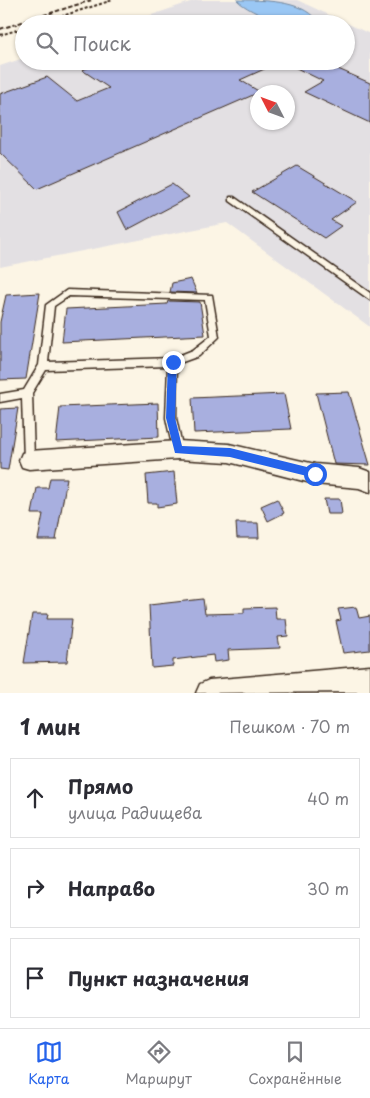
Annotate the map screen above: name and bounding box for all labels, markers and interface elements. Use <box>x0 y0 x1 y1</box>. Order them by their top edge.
search box <box>15 15 355 70</box>
icon: search <box>33 29 61 57</box>
text: Поиск <box>73 29 131 57</box>
north arrow <box>250 85 295 130</box>
route end <box>162 351 185 374</box>
route start <box>304 463 327 486</box>
text: 1 мин <box>20 710 81 742</box>
text: Пешком · 70 m <box>230 714 350 738</box>
text: Прямо <box>68 772 133 800</box>
icon: ahead <box>21 784 49 812</box>
text: 40 m <box>307 786 349 810</box>
text: улица Радищева <box>68 800 202 824</box>
icon: right <box>21 874 49 902</box>
text: Направо <box>68 874 155 902</box>
text: 30 m <box>307 876 349 900</box>
icon: arrive <box>21 964 49 992</box>
text: Пункт назначения <box>68 964 249 992</box>
tab: Карта <box>28 1038 69 1089</box>
tab: Маршрут <box>126 1038 192 1089</box>
tab: Сохранённые <box>248 1038 342 1089</box>

